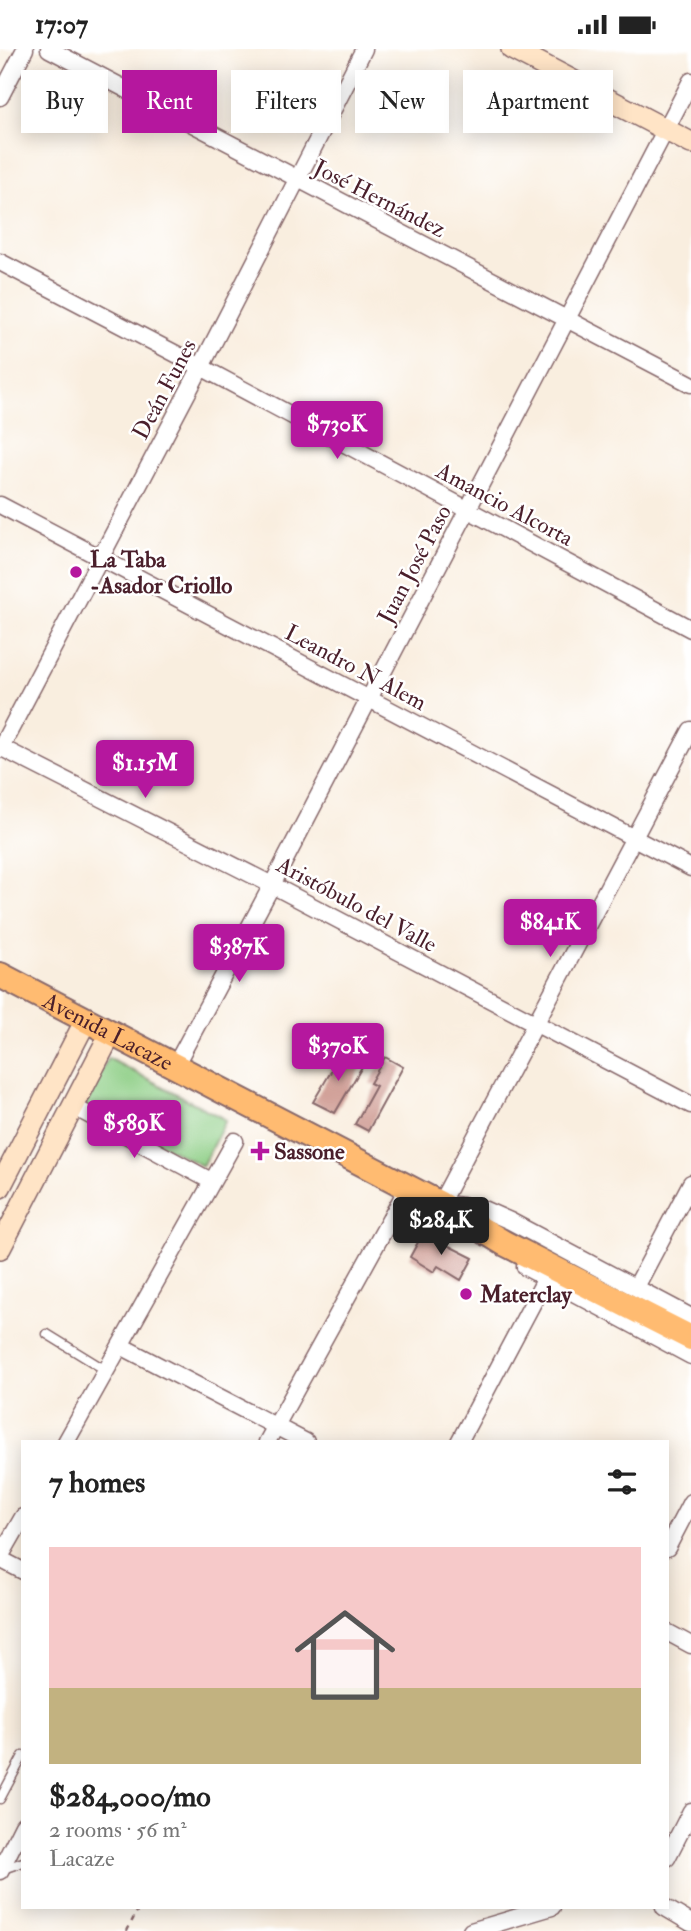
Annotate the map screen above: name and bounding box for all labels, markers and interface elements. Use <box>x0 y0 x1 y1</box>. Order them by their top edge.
text: 17:07 <box>35 9 88 41</box>
chip: Buy <box>21 70 108 133</box>
chip: Rent <box>122 70 217 133</box>
chip: Filters <box>231 70 341 133</box>
chip: New <box>355 70 449 133</box>
chip: Apartment <box>463 70 613 133</box>
street label: José Hernández <box>308 152 451 244</box>
street label: Deán Funes <box>126 334 203 444</box>
pin: $730K <box>288 401 386 461</box>
text: $730K <box>307 409 367 438</box>
street label: Amancio Alcorta <box>430 456 579 553</box>
street label: Juan José Paso <box>371 500 458 630</box>
place label: La Taba -Asador Criollo <box>90 545 232 600</box>
marker: La Taba -Asador Criollo <box>68 564 84 580</box>
street label: Leandro N Alem <box>280 618 432 717</box>
pin: $1.15M <box>88 741 202 800</box>
text: $1.15M <box>112 748 178 777</box>
street label: Aristóbulo del Valle <box>271 850 442 959</box>
pin: $841K <box>501 899 599 959</box>
text: $841K <box>520 907 580 936</box>
pin: $387K <box>190 925 288 984</box>
text: $387K <box>209 932 269 961</box>
street label: Avenida Lacaze <box>37 986 178 1078</box>
pin: $370K <box>289 1023 387 1083</box>
text: $370K <box>308 1031 368 1060</box>
pin: $589K <box>85 1101 183 1160</box>
text: $589K <box>103 1108 165 1137</box>
place label: Sassone <box>274 1137 345 1166</box>
marker: Sassone <box>252 1143 268 1159</box>
pin: $284K <box>392 1197 490 1257</box>
text: $284K <box>409 1205 473 1234</box>
place label: Materclay <box>479 1280 573 1310</box>
marker: Materclay <box>458 1286 474 1302</box>
icon: filters <box>603 1463 641 1501</box>
text: 7 homes <box>49 1464 145 1501</box>
icon: home <box>282 1592 408 1718</box>
text: $284,000/mo <box>49 1778 211 1815</box>
text: 2 rooms · 56 m² <box>49 1815 187 1844</box>
text: Lacaze <box>49 1844 115 1873</box>

